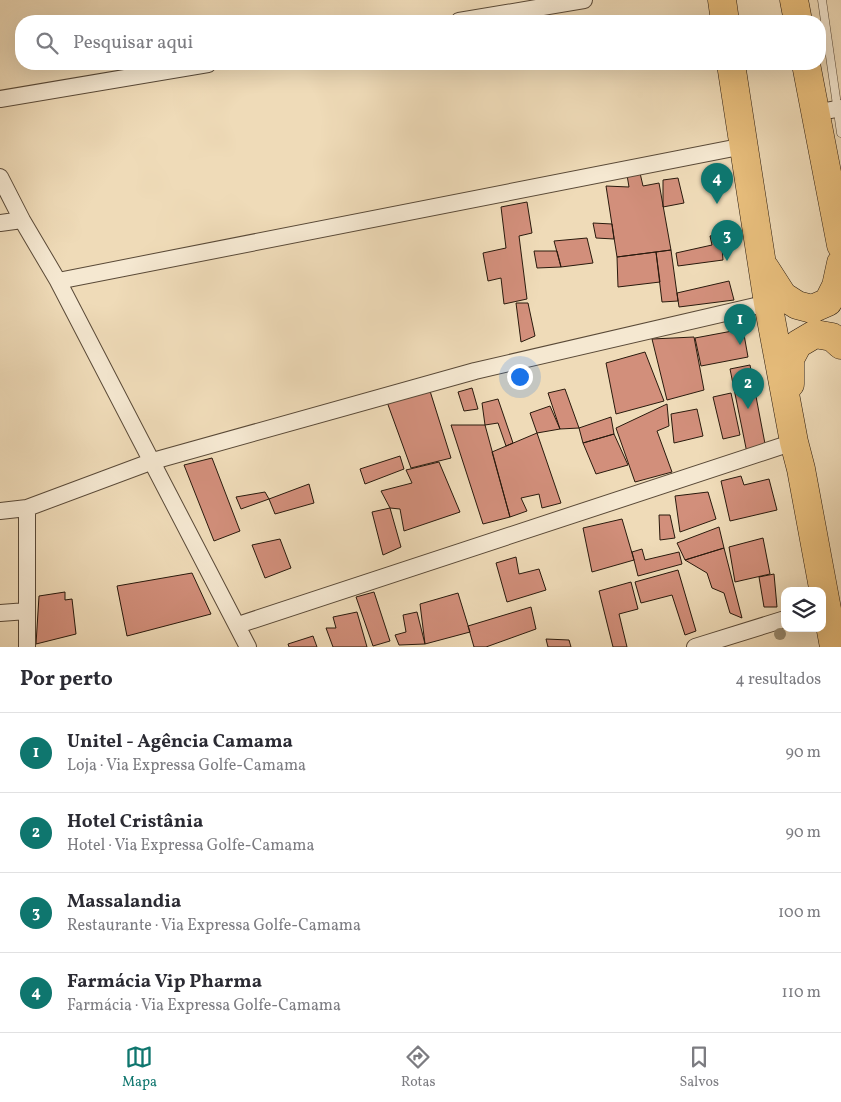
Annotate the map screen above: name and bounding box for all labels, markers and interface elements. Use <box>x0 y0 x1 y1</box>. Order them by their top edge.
search box <box>15 15 826 70</box>
icon: search <box>33 29 61 57</box>
text: Pesquisar aqui <box>73 30 193 56</box>
pin: 4 <box>701 163 733 204</box>
pin: 3 <box>711 220 743 261</box>
pin: 1 <box>724 304 756 345</box>
your location <box>507 364 533 390</box>
pin: 2 <box>732 368 764 409</box>
map controls <box>781 587 826 632</box>
button: layers <box>781 587 826 632</box>
text: Por perto <box>20 665 113 694</box>
text: 4 resultados <box>735 669 821 691</box>
text: Unitel - Agência Camama <box>67 729 293 755</box>
text: 1 <box>33 742 39 764</box>
text: 90 m <box>785 742 821 764</box>
text: Loja · Via Expressa Golfe-Camama <box>67 755 306 777</box>
text: Hotel Cristânia <box>67 809 203 835</box>
text: 2 <box>32 822 40 844</box>
text: 90 m <box>785 822 821 844</box>
text: Hotel · Via Expressa Golfe-Camama <box>67 835 314 857</box>
text: Massalandia <box>67 889 181 915</box>
text: 3 <box>32 902 40 924</box>
text: 100 m <box>778 902 821 924</box>
text: Restaurante · Via Expressa Golfe-Camama <box>67 915 361 937</box>
text: Farmácia Vip Pharma <box>67 969 262 995</box>
text: 4 <box>31 982 41 1004</box>
text: 110 m <box>782 982 821 1004</box>
text: Farmácia · Via Expressa Golfe-Camama <box>67 995 341 1017</box>
tab: Mapa <box>122 1043 157 1092</box>
tab: Rotas <box>401 1043 436 1092</box>
tab: Salvos <box>679 1043 719 1092</box>

